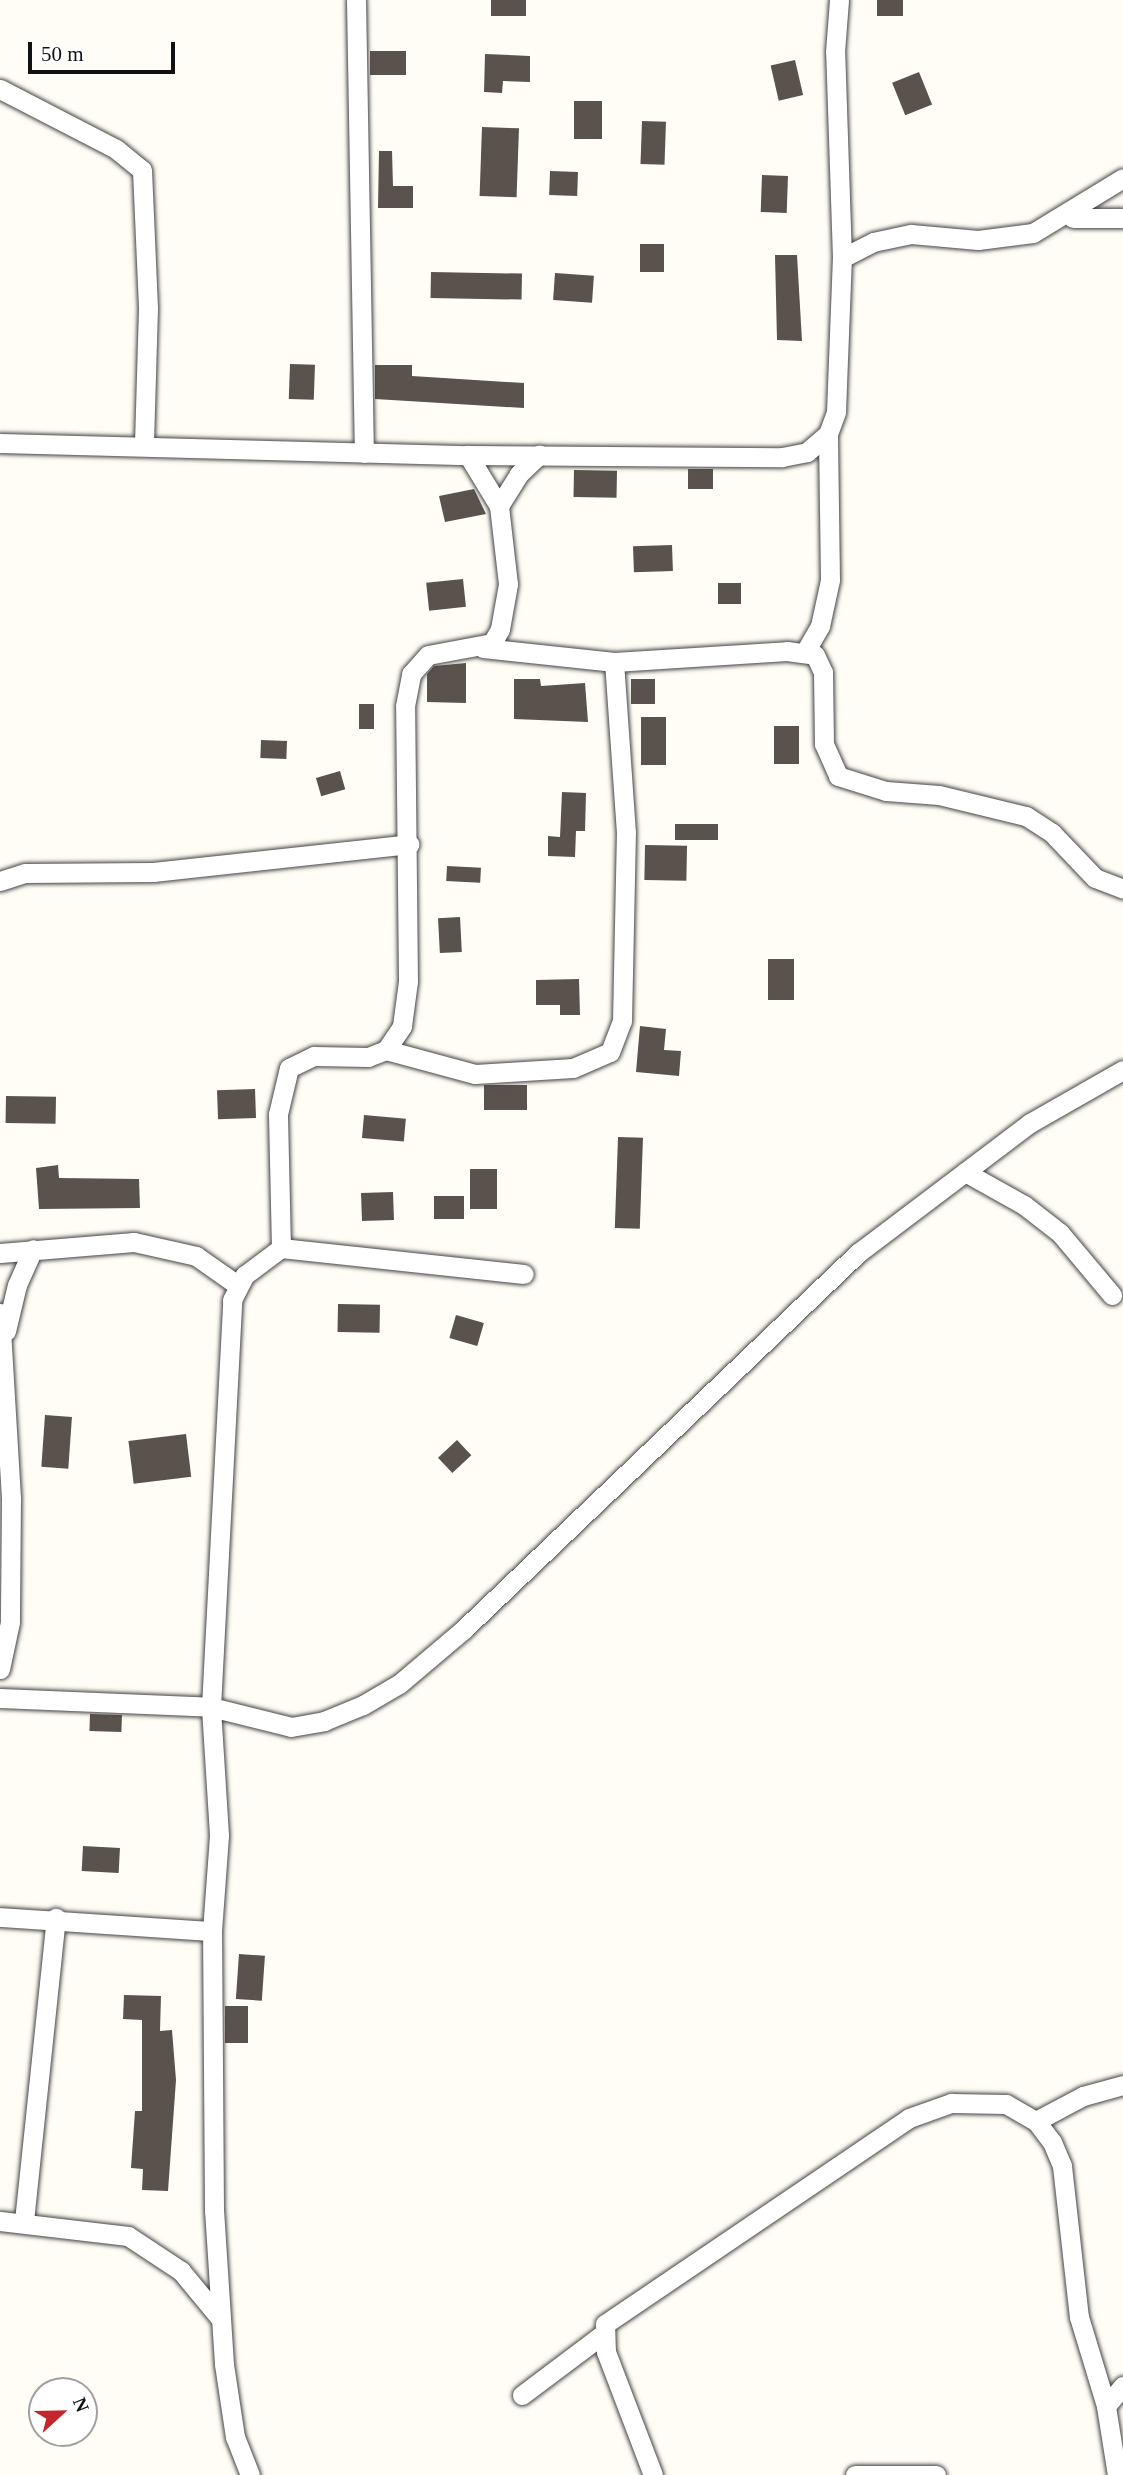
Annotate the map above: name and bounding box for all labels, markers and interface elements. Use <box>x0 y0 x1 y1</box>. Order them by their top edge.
scale bar <box>32 28 178 72</box>
text: 50 m <box>41 42 84 66</box>
north arrow <box>28 2377 98 2447</box>
text: N <box>69 2394 93 2415</box>

